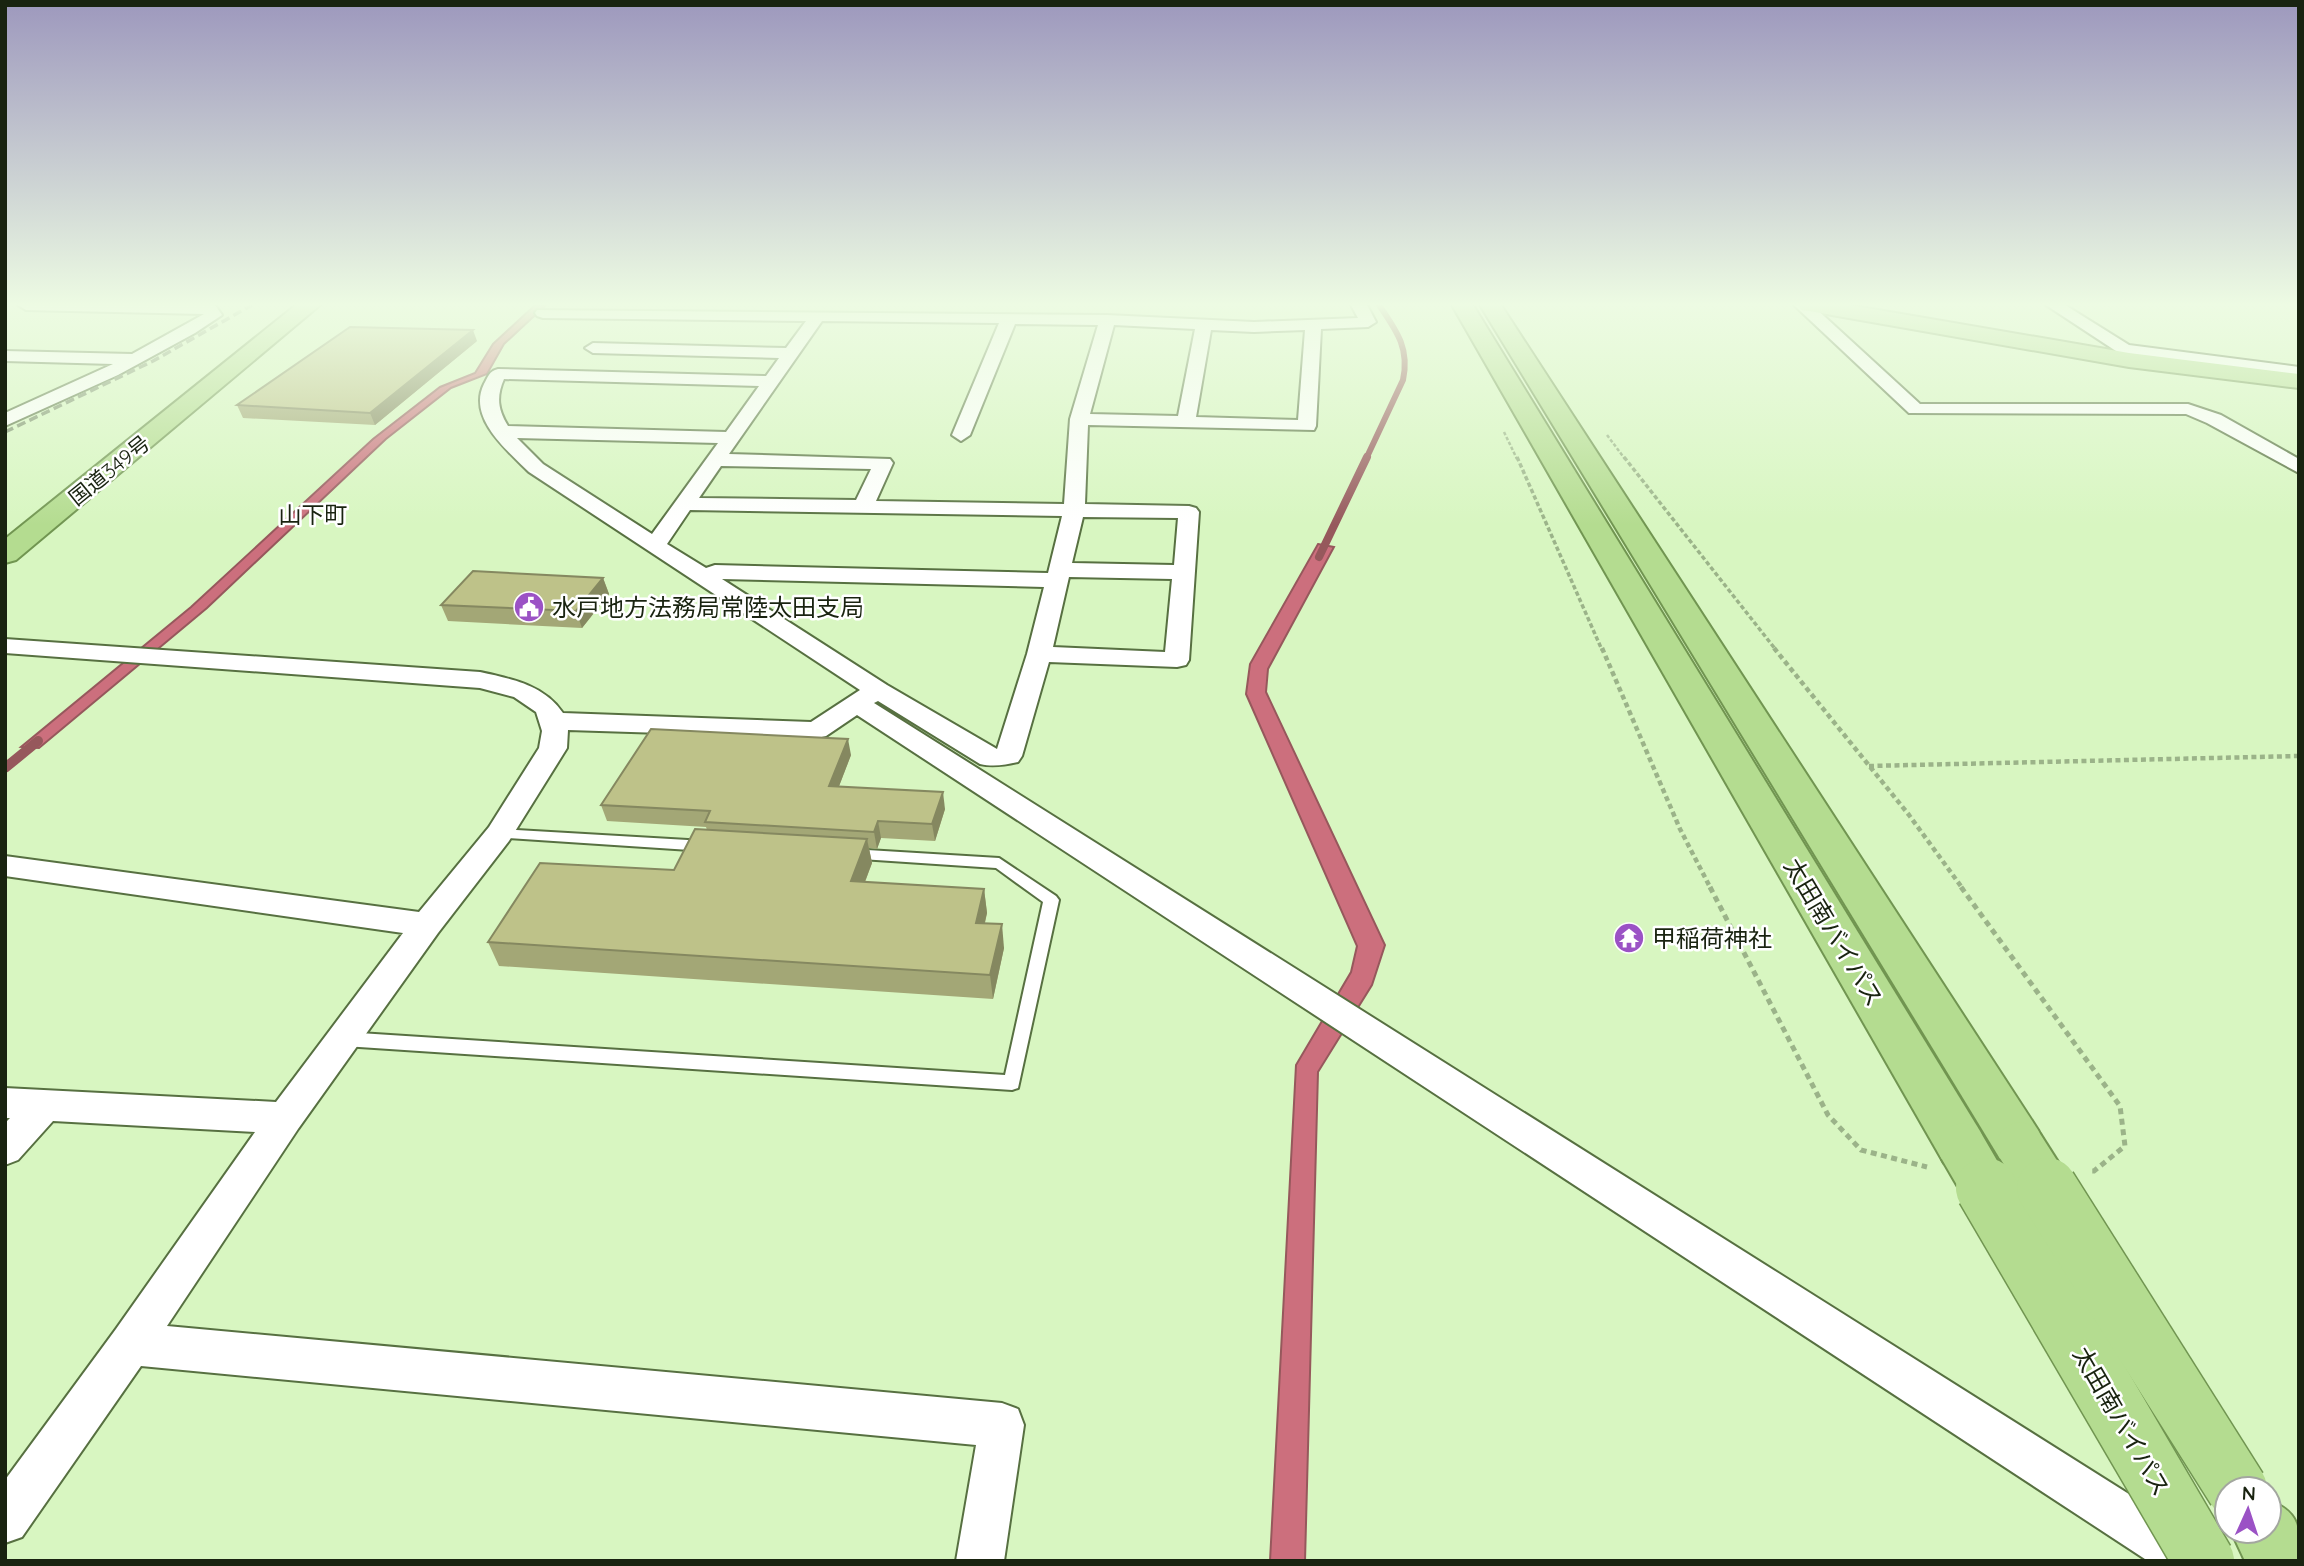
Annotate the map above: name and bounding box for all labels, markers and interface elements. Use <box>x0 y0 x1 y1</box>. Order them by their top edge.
street label: 国道349号 <box>63 430 155 510</box>
district label: 山下町 <box>279 500 348 529</box>
public building icon: 水戸地方法務局常陸太田支局 <box>512 590 546 624</box>
place label: 水戸地方法務局常陸太田支局 <box>552 592 864 622</box>
street label: 太田南バイパス <box>1778 852 1890 1012</box>
temple icon: 甲稲荷神社 <box>1612 921 1646 955</box>
place label: 甲稲荷神社 <box>1652 923 1772 953</box>
street label: 太田南バイパス <box>2067 1341 2177 1501</box>
north arrow <box>2213 1475 2283 1545</box>
text: N <box>2241 1481 2256 1505</box>

